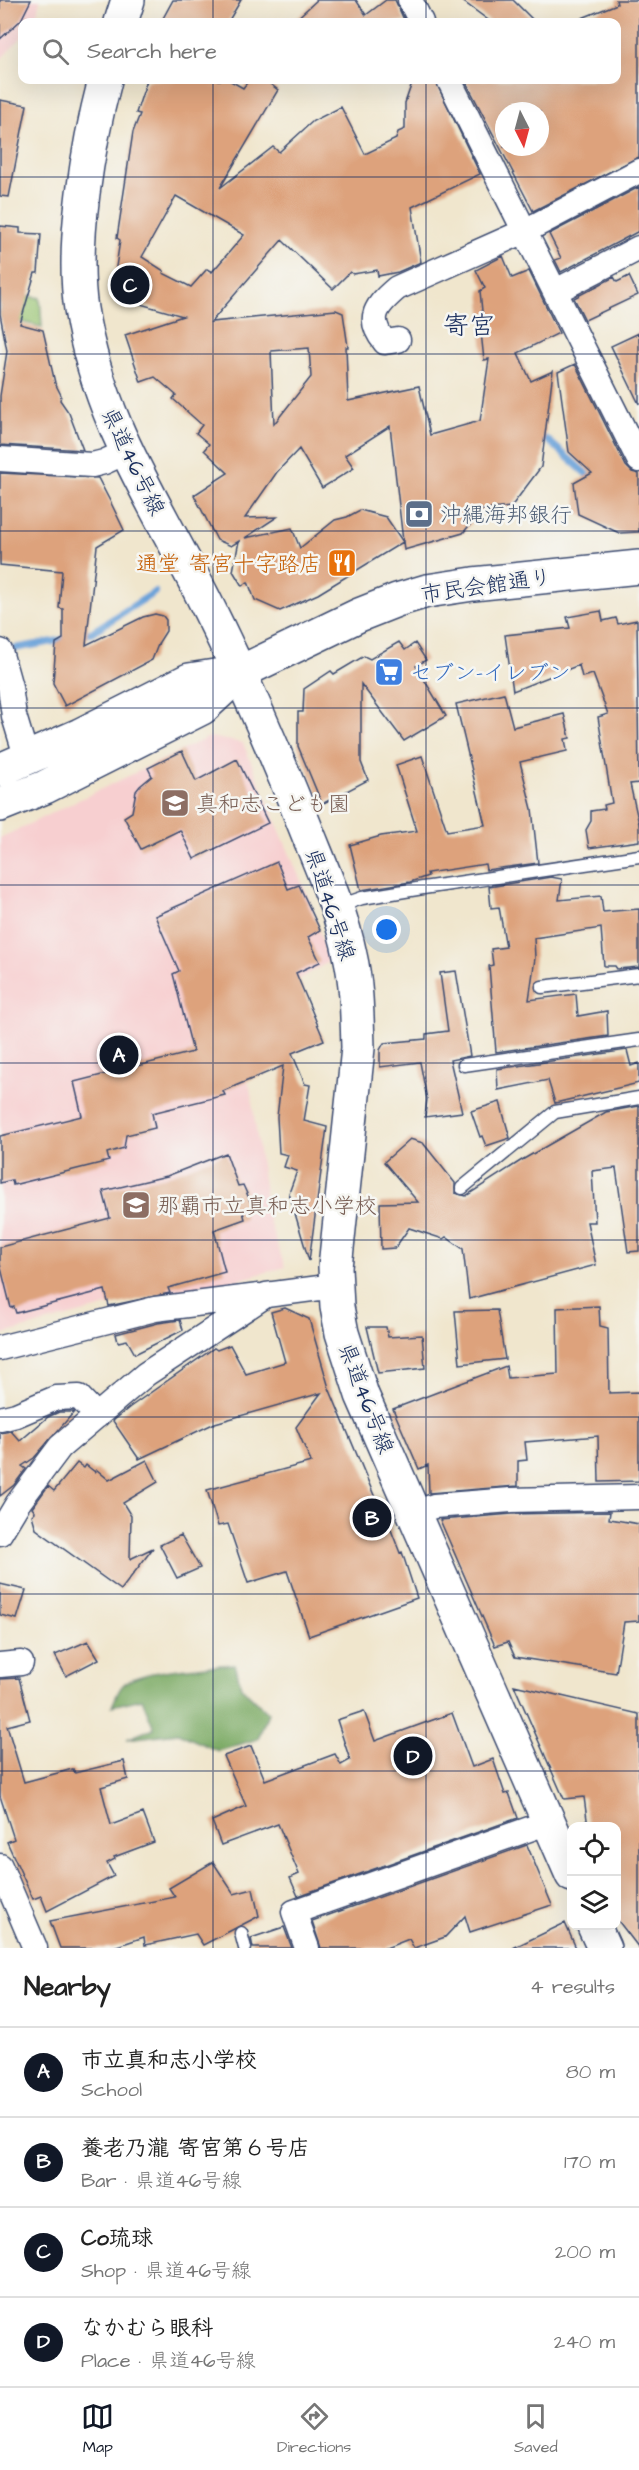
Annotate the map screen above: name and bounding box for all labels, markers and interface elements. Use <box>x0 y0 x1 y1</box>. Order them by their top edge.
search box <box>18 18 621 84</box>
icon: search <box>39 35 72 68</box>
text: Search here <box>87 36 217 67</box>
north arrow <box>495 102 549 156</box>
pin: C <box>110 262 150 308</box>
district label: 寄宮 <box>443 308 495 344</box>
street label: 県道46号線 <box>93 402 172 521</box>
bank icon: 沖縄海邦銀行 <box>403 498 435 530</box>
place label: 沖縄海邦銀行 <box>440 500 572 531</box>
restaurant icon: 通堂 寄宮十字路店 <box>326 547 358 579</box>
place label: 通堂 寄宮十字路店 <box>136 549 321 580</box>
street label: 市民会館通り <box>419 562 554 611</box>
supermarket icon: セブン-イレブン <box>373 656 405 688</box>
place label: セブン-イレブン <box>410 658 571 689</box>
school or university icon: 真和志こども園 <box>159 787 191 819</box>
place label: 真和志こども園 <box>196 789 350 820</box>
street label: 県道46号線 <box>297 844 362 965</box>
your location <box>372 915 401 944</box>
pin: A <box>100 1032 138 1078</box>
school or university icon: 那覇市立真和志小学校 <box>120 1189 152 1221</box>
place label: 那覇市立真和志小学校 <box>157 1191 377 1222</box>
street label: 県道46号線 <box>330 1338 401 1459</box>
pin: B <box>352 1496 392 1540</box>
pin: D <box>394 1734 432 1778</box>
map controls <box>567 1822 621 1930</box>
button: locate <box>567 1822 621 1876</box>
button: layers <box>567 1876 621 1930</box>
text: Nearby <box>24 1969 111 2005</box>
text: 4 results <box>530 1973 615 2001</box>
text: 市立真和志小学校 <box>81 2045 257 2076</box>
text: A <box>37 2058 50 2086</box>
text: 80 m <box>566 2058 615 2086</box>
text: School <box>81 2076 142 2104</box>
text: 養老乃瀧 寄宮第６号店 <box>81 2133 310 2164</box>
text: B <box>36 2148 51 2176</box>
text: 170 m <box>564 2148 615 2176</box>
text: Bar · 県道46号線 <box>81 2167 241 2195</box>
text: Co琉球 <box>81 2223 153 2254</box>
text: C <box>36 2238 51 2266</box>
text: 200 m <box>555 2238 615 2266</box>
text: Shop · 県道46号線 <box>81 2257 251 2285</box>
text: なかむら眼科 <box>81 2313 213 2344</box>
text: D <box>37 2328 50 2356</box>
text: 240 m <box>554 2328 615 2356</box>
text: Place · 県道46号線 <box>81 2347 256 2375</box>
tab: Map <box>81 2400 114 2458</box>
tab: Directions <box>277 2400 351 2458</box>
tab: Saved <box>514 2400 558 2458</box>

